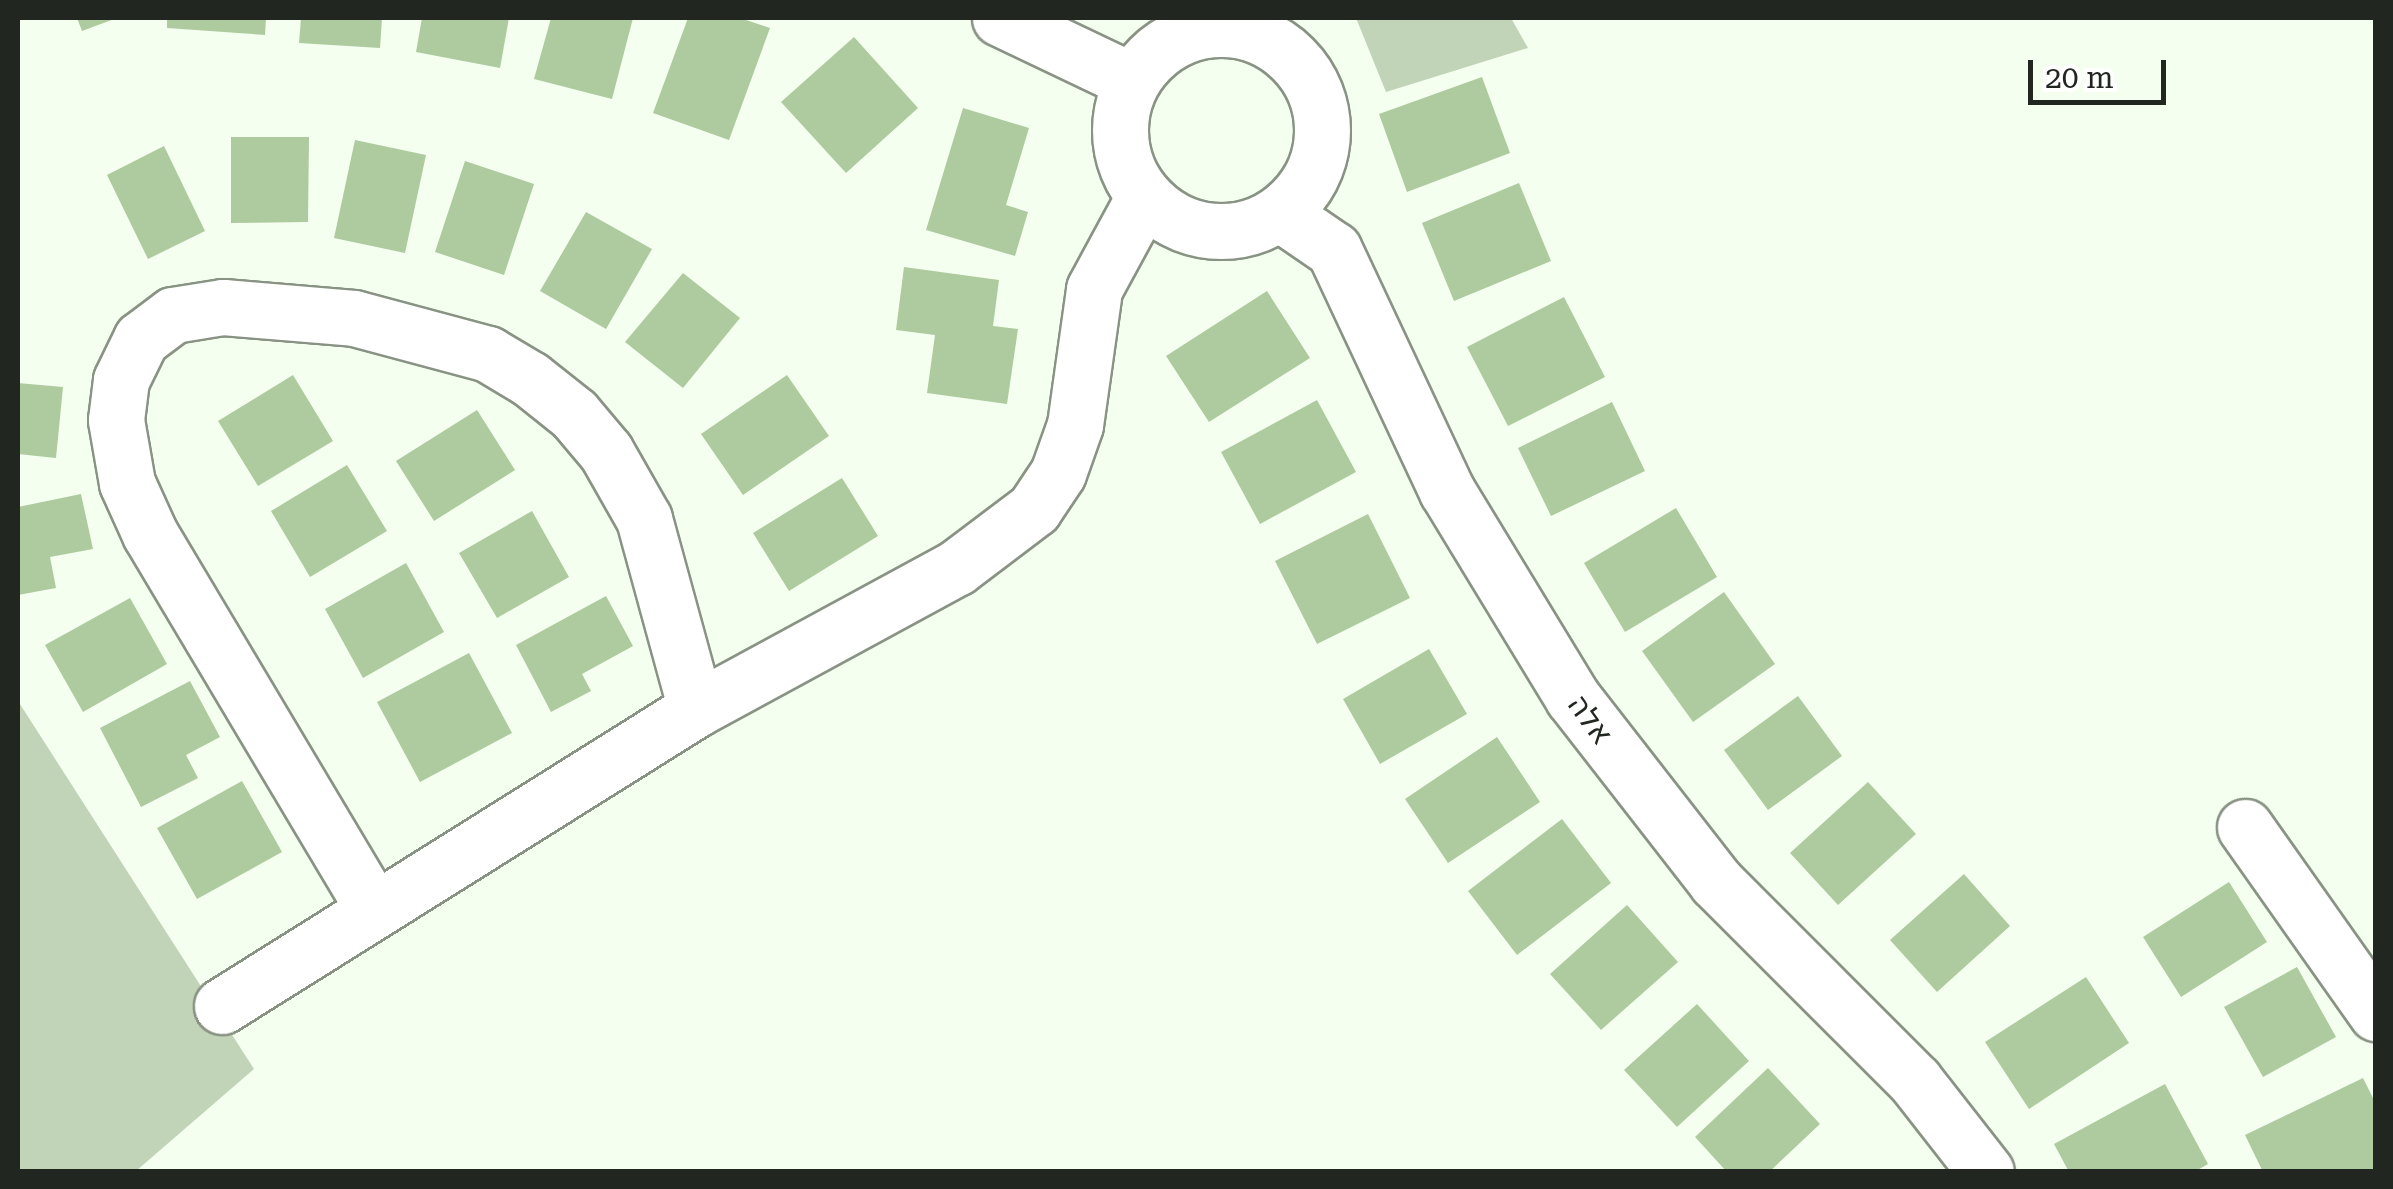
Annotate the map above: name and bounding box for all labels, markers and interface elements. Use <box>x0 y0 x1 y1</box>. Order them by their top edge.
scale bar <box>2033 40 2170 102</box>
text: 20 m <box>2045 60 2114 95</box>
street label: אלה <box>1560 688 1620 752</box>

